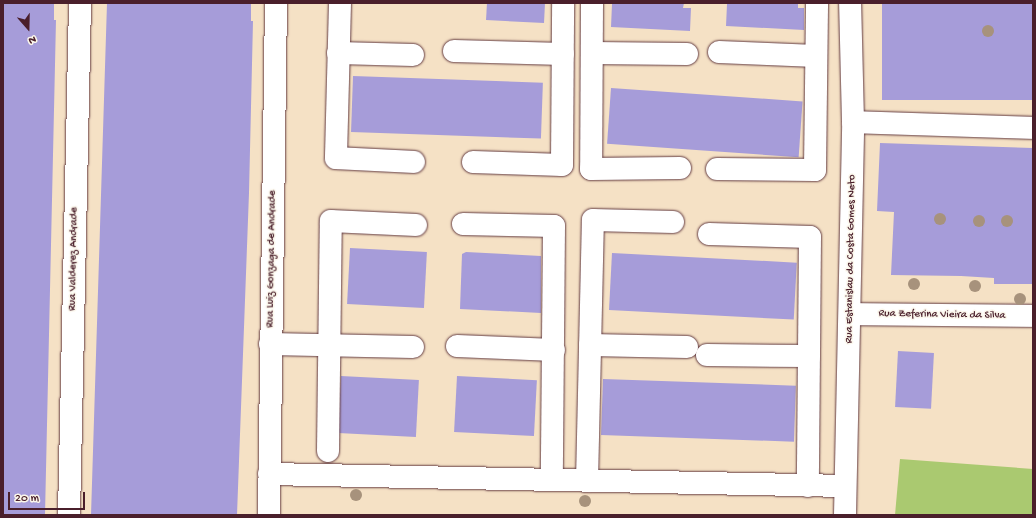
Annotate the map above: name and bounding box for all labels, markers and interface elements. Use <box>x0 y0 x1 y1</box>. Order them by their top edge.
north arrow <box>8 8 48 48</box>
text: N <box>27 32 38 46</box>
street label: Rua Estanislau da Costa Gomes Neto <box>843 174 859 344</box>
street label: Rua Luiz Gonzaga de Andrade <box>264 190 280 328</box>
street label: Rua Valderez Andrade <box>66 207 82 311</box>
street label: Rua Zeferina Vieira da Silva <box>878 307 1006 323</box>
scale bar <box>10 484 87 510</box>
text: 20 m <box>15 492 39 506</box>

